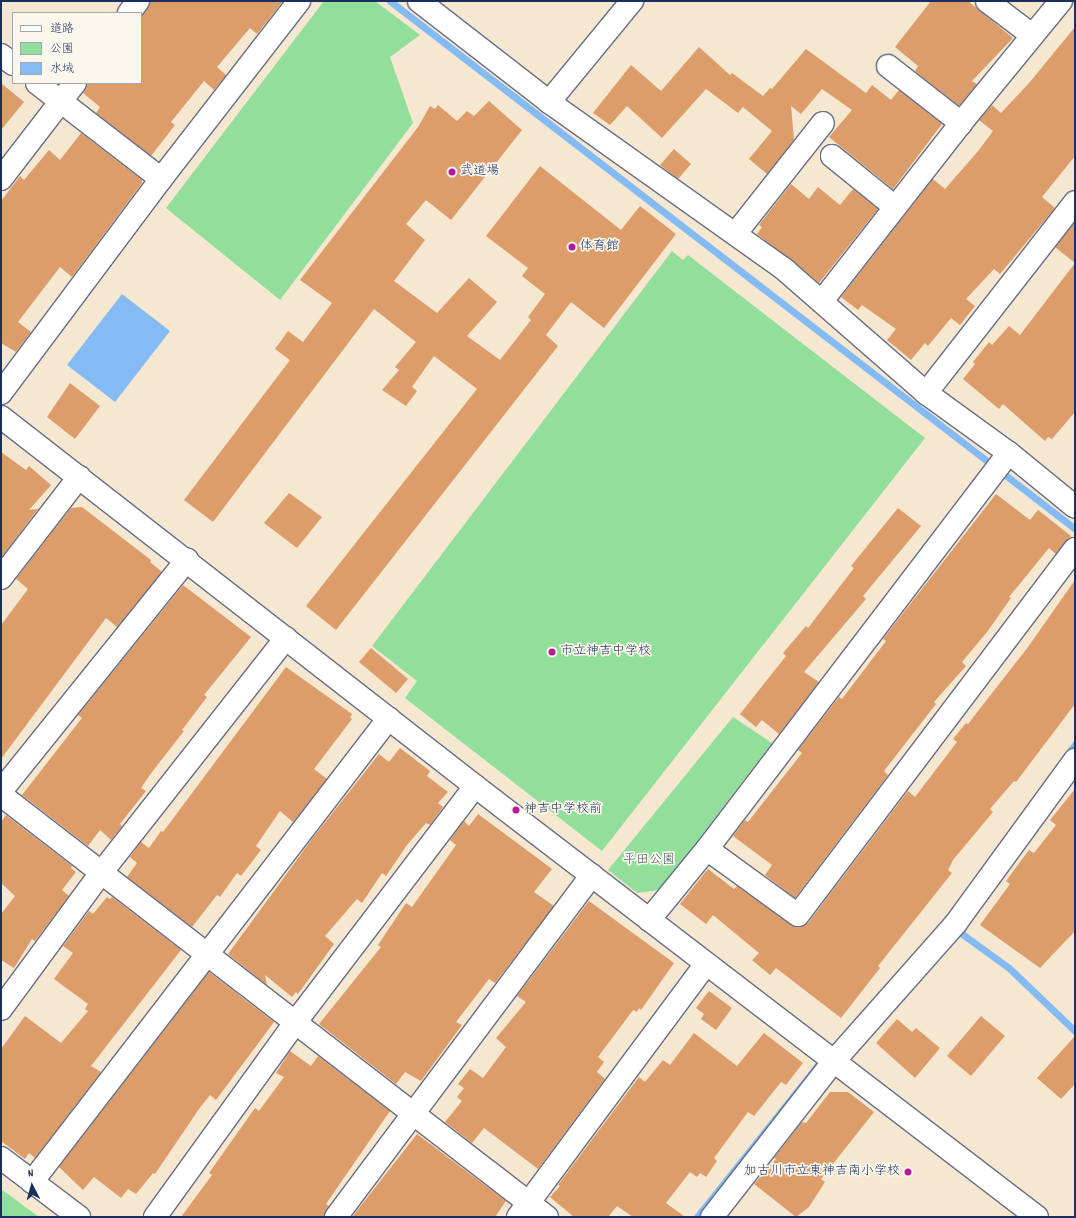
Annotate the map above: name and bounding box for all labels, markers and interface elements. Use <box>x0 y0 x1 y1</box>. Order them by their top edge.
legend <box>12 12 142 84</box>
text: 道路 <box>50 21 74 38</box>
text: 公園 <box>50 41 74 58</box>
text: 水域 <box>50 61 74 78</box>
place label: 武道場 <box>460 164 499 180</box>
marker: 武道場 <box>447 167 457 177</box>
place label: 体育館 <box>580 239 619 255</box>
marker: 体育館 <box>567 242 577 252</box>
place label: 市立神吉中学校 <box>560 644 651 660</box>
marker: 市立神吉中学校 <box>547 647 557 657</box>
place label: 神吉中学校前 <box>524 802 602 818</box>
marker: 神吉中学校前 <box>511 805 521 815</box>
park label: 平田公園 <box>623 853 675 869</box>
place label: 加古川市立東神吉南小学校 <box>744 1164 900 1180</box>
north arrow <box>12 1166 52 1206</box>
text: N <box>27 1166 34 1182</box>
marker: 加古川市立東神吉南小学校 <box>903 1167 913 1177</box>

